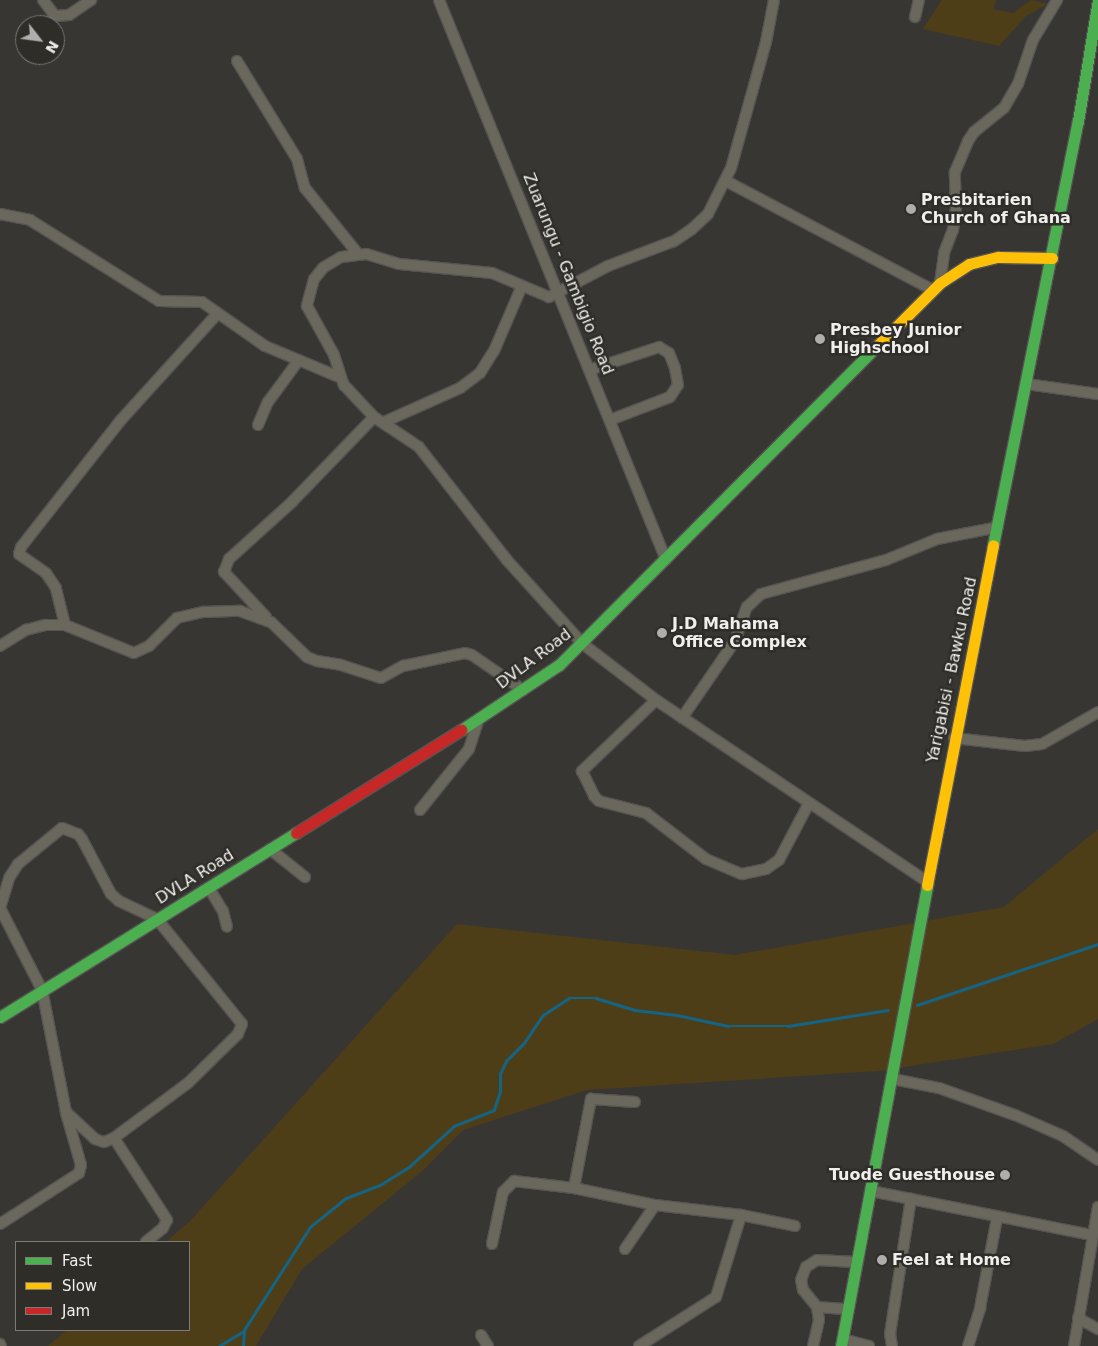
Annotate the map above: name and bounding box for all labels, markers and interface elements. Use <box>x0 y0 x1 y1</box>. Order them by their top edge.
north arrow <box>15 15 65 65</box>
text: N <box>42 38 62 56</box>
street label: Zuarungu - Gambigio Road <box>519 170 617 378</box>
place label: Presbitarien Church of Ghana <box>921 190 1071 228</box>
marker: Presbitarien Church of Ghana <box>905 203 917 215</box>
place label: Presbey Junior Highschool <box>830 320 961 358</box>
marker: Presbey Junior Highschool <box>814 333 826 345</box>
street label: Yarigabisi - Bawku Road <box>923 575 981 765</box>
place label: J.D Mahama Office Complex <box>672 614 807 652</box>
street label: DVLA Road <box>493 625 575 693</box>
marker: J.D Mahama Office Complex <box>656 627 668 639</box>
street label: DVLA Road <box>152 845 238 909</box>
place label: Tuode Guesthouse <box>829 1165 995 1185</box>
marker: Tuode Guesthouse <box>999 1169 1011 1181</box>
legend <box>15 1241 190 1331</box>
place label: Feel at Home <box>892 1250 1011 1270</box>
text: Fast <box>62 1252 92 1270</box>
marker: Feel at Home <box>876 1254 888 1266</box>
text: Slow <box>62 1277 97 1295</box>
text: Jam <box>62 1302 90 1320</box>

